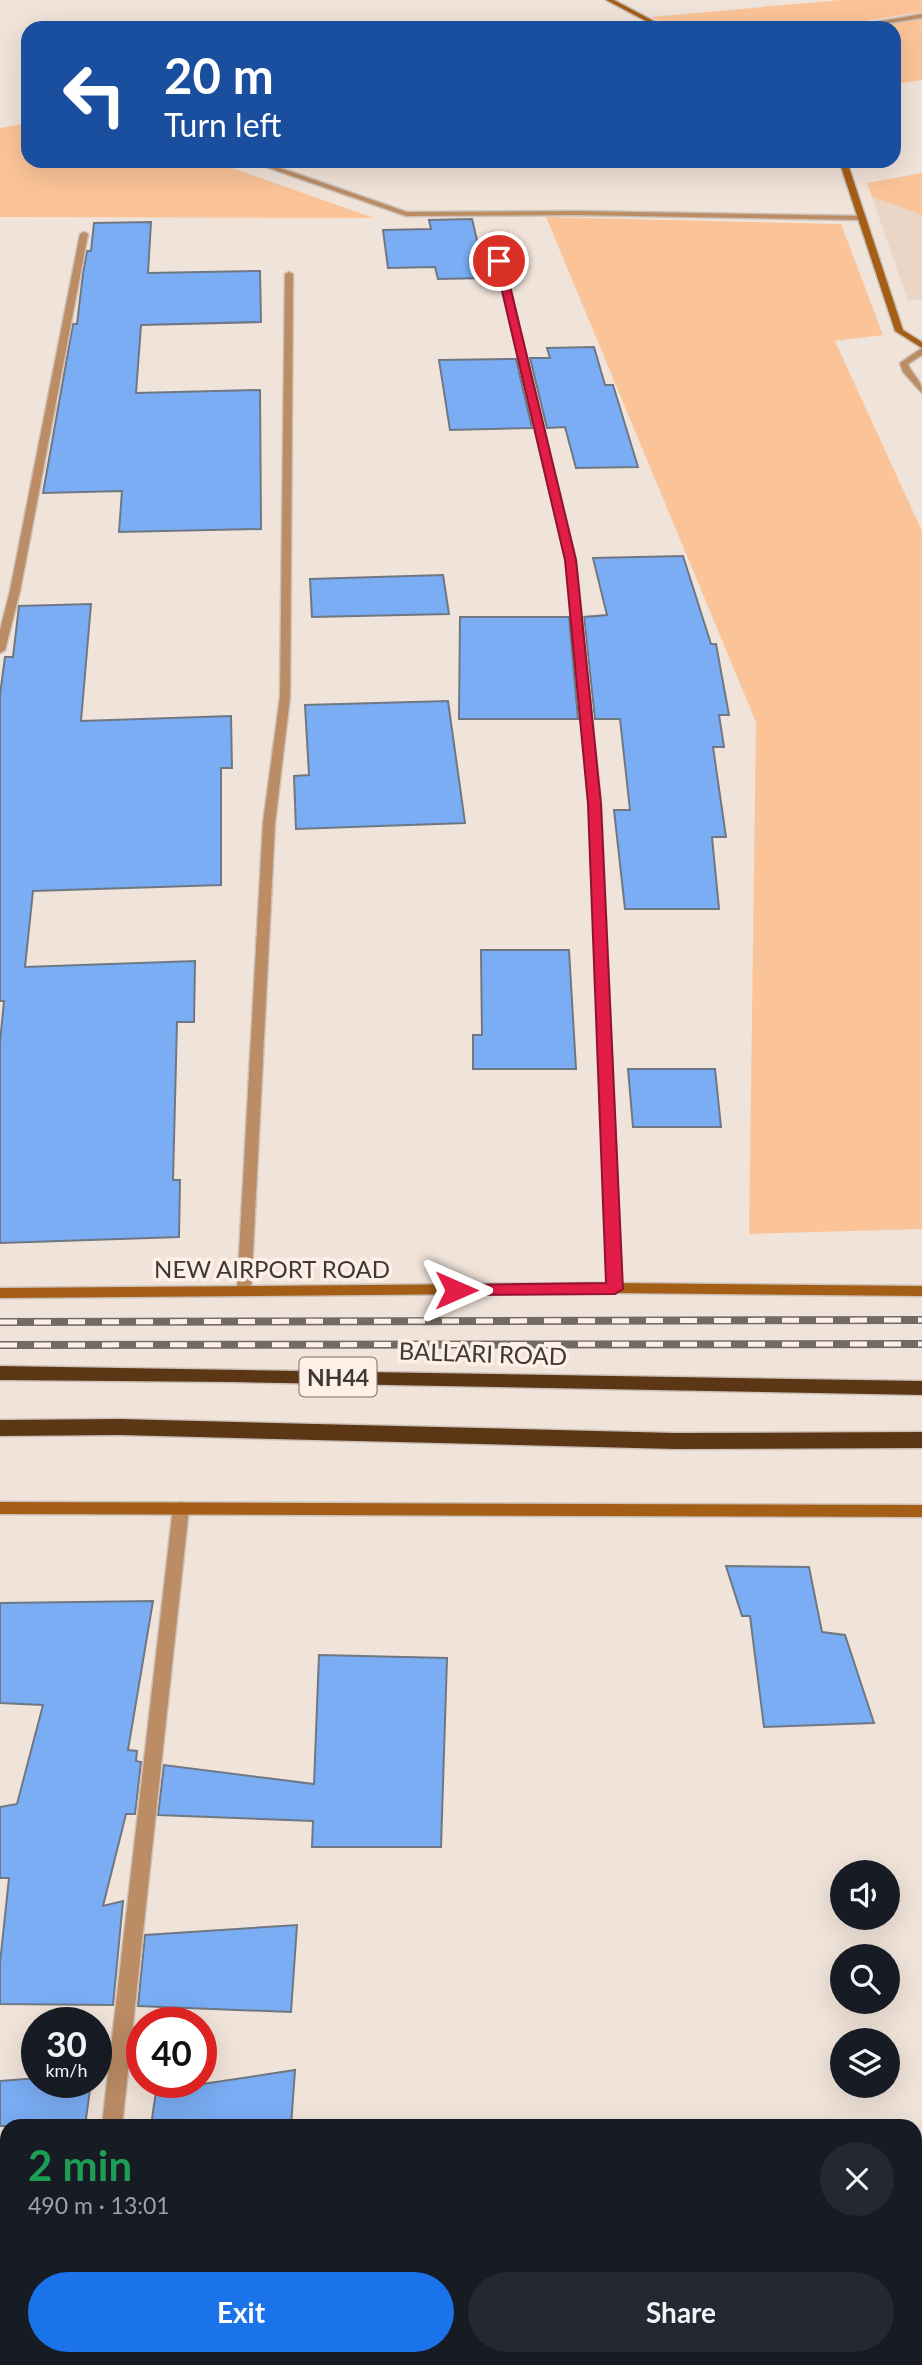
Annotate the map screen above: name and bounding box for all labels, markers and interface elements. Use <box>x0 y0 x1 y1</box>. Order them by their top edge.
text: 20 m <box>164 46 274 104</box>
icon: left <box>49 49 140 140</box>
text: Turn left <box>164 105 281 144</box>
pin <box>469 231 529 291</box>
icon: arrive <box>480 242 518 280</box>
position arrow <box>419 1253 493 1327</box>
street label: NEW AIRPORT ROAD <box>154 1254 390 1283</box>
street label: BALLARI ROAD <box>398 1336 568 1370</box>
road number: NH44 <box>300 1358 376 1396</box>
map controls <box>830 1860 900 2098</box>
button: sound <box>830 1860 900 1930</box>
button: search <box>830 1944 900 2014</box>
speed limit sign: 40 <box>126 2007 217 2098</box>
text: 30 <box>46 2022 87 2064</box>
button: layers <box>830 2028 900 2098</box>
text: km/h <box>45 2059 88 2081</box>
text: 2 min <box>28 2140 132 2190</box>
button: close <box>820 2142 894 2216</box>
text: 490 m · 13:01 <box>28 2191 170 2219</box>
button: Exit <box>28 2272 454 2352</box>
button: Share <box>468 2272 894 2352</box>

